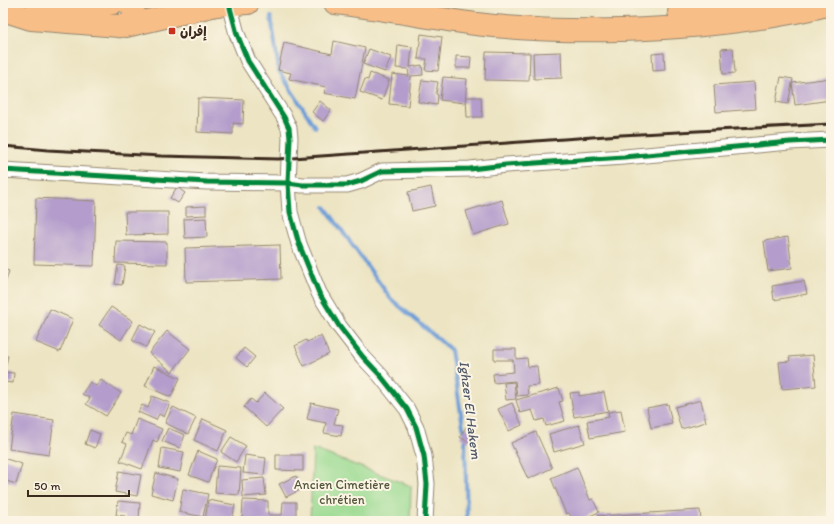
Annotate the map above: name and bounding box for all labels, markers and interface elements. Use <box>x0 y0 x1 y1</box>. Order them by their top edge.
place label: إفران <box>180 24 207 41</box>
marker: إفران <box>167 26 177 36</box>
water label: Ighzer El Hakem <box>456 360 484 460</box>
scale bar <box>28 472 129 498</box>
park label: Ancien Cimetière chrétien <box>294 477 390 507</box>
text: 50 m <box>34 479 60 493</box>

